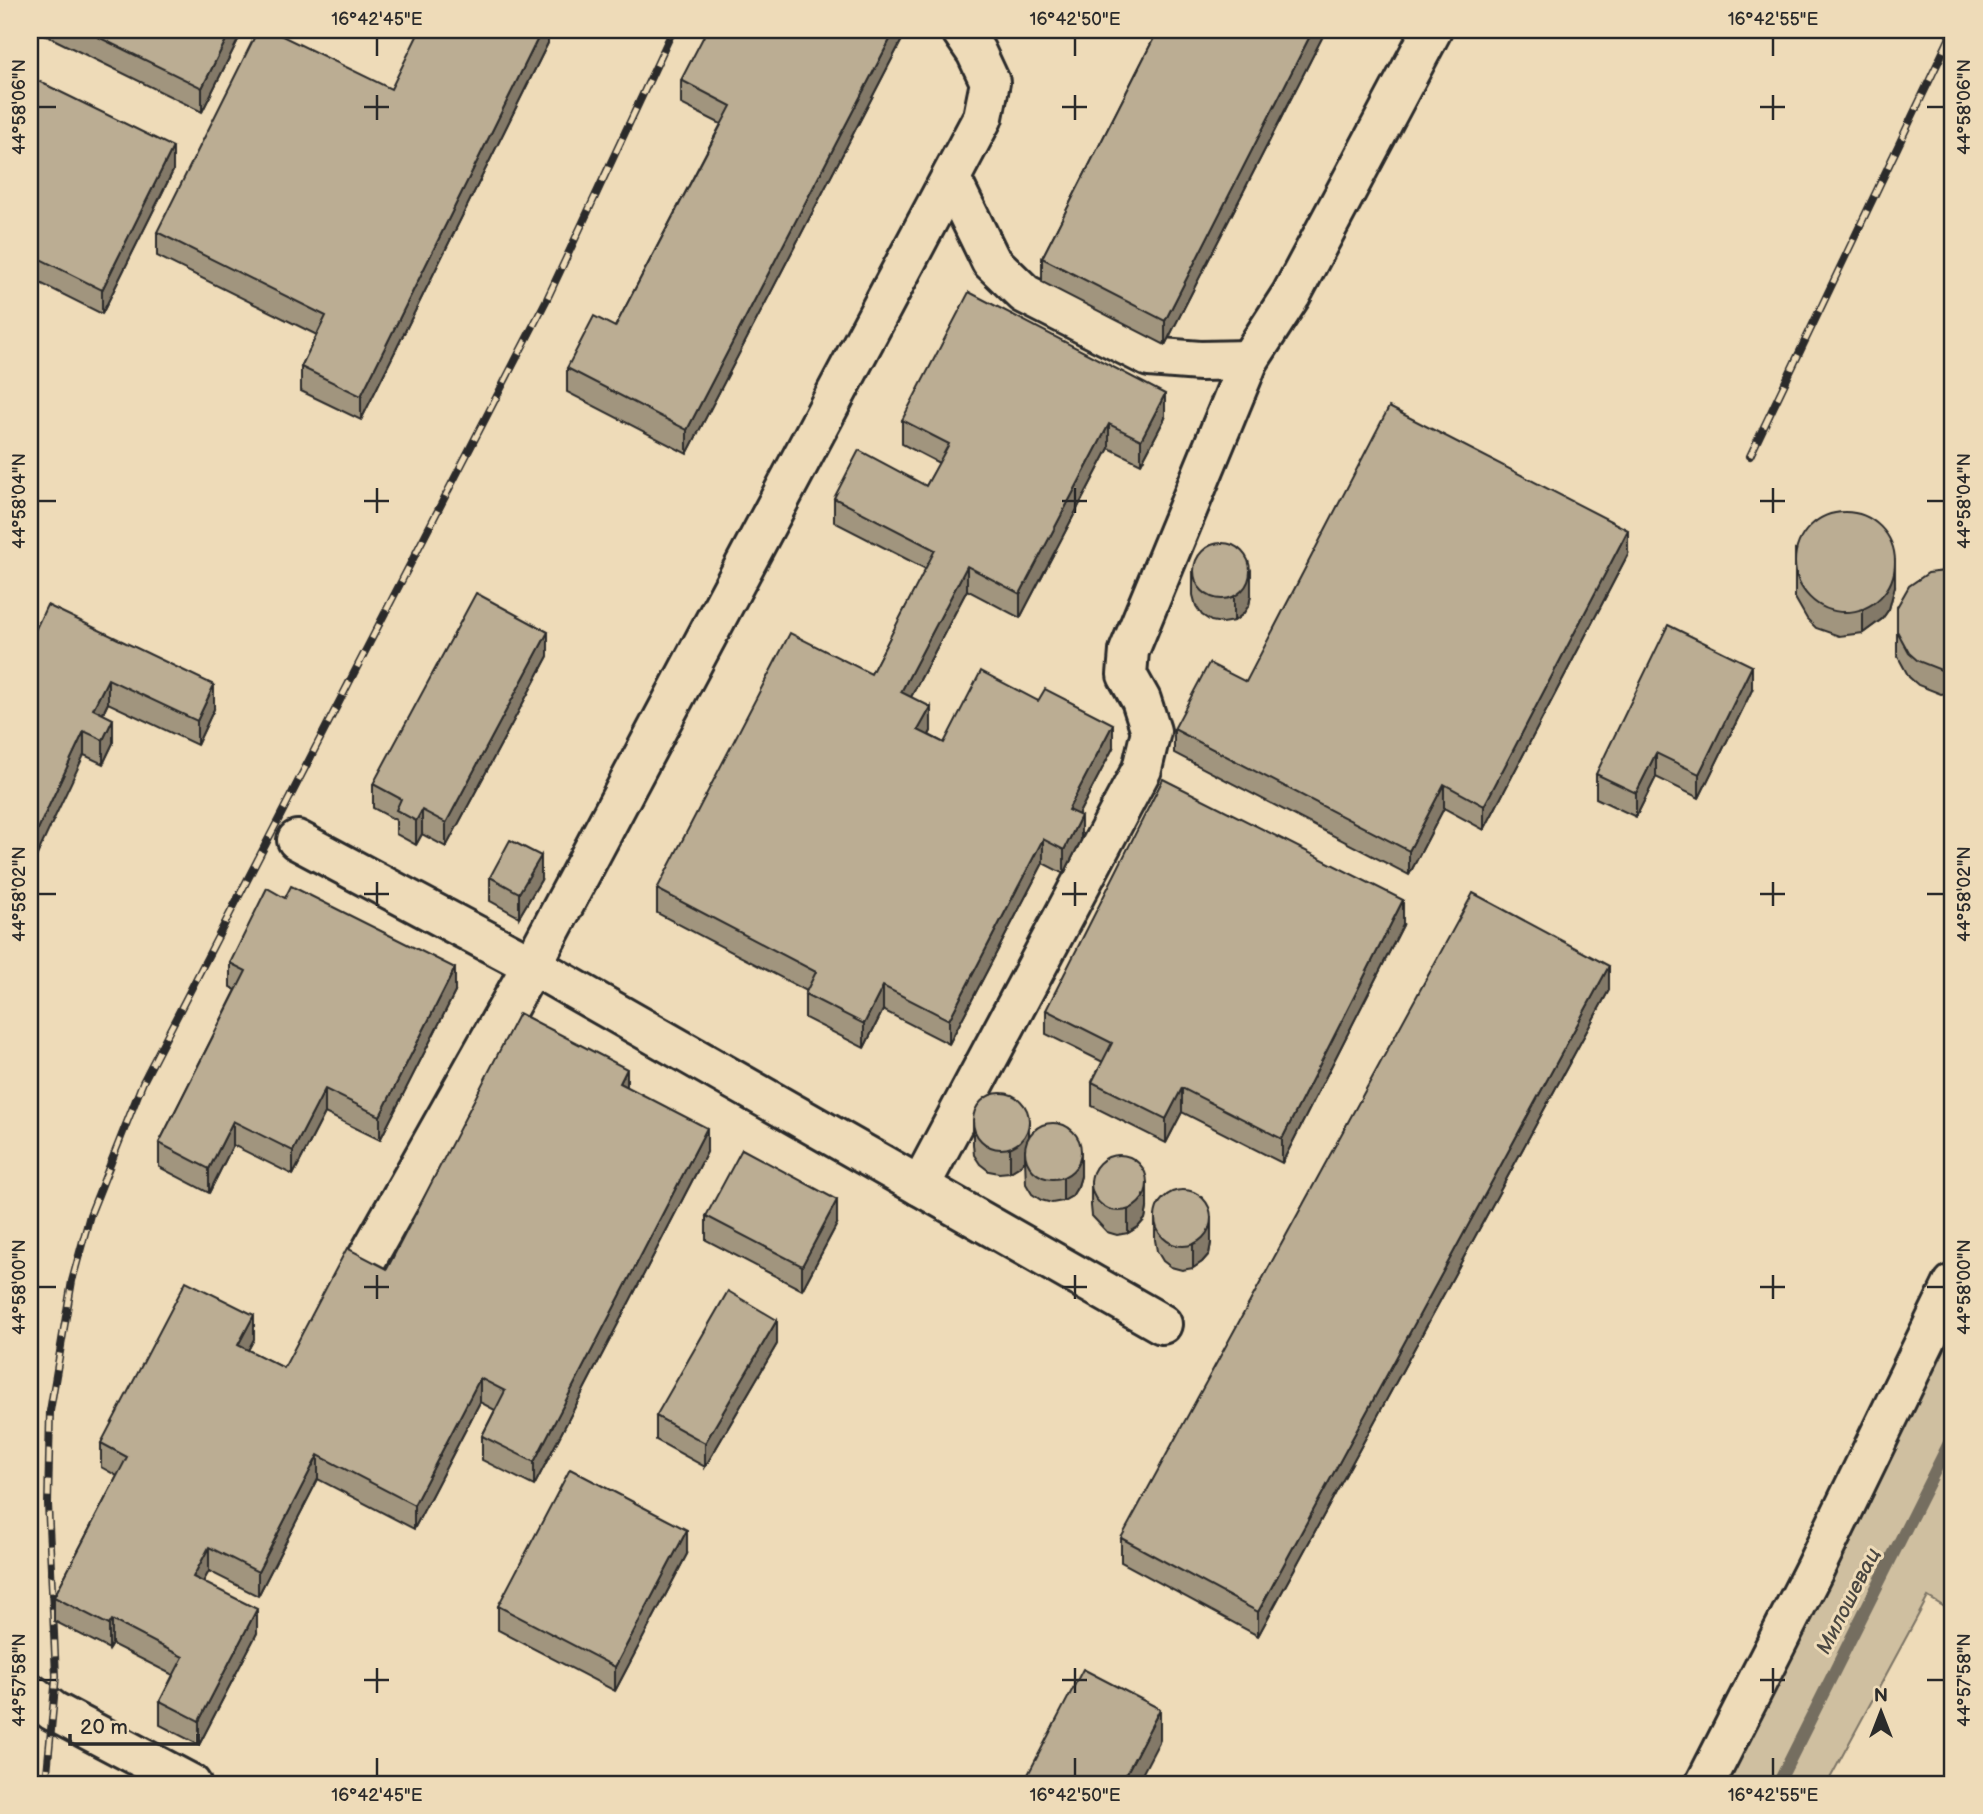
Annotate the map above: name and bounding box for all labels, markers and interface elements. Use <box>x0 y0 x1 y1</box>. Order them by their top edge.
text: 16°42'45"E <box>331 9 423 30</box>
text: 16°42'50"E <box>1029 9 1121 30</box>
text: 16°42'55"E <box>1728 9 1819 30</box>
text: 44°58'06"N <box>9 59 30 155</box>
text: 44°58'06"N <box>1954 59 1975 155</box>
text: 44°58'04"N <box>9 453 30 549</box>
text: 44°58'04"N <box>1954 453 1975 549</box>
text: 44°58'02"N <box>9 846 30 942</box>
text: 44°58'02"N <box>1954 846 1975 942</box>
text: 44°58'00"N <box>9 1239 30 1335</box>
text: 44°58'00"N <box>1954 1239 1975 1335</box>
water label: Милошевац <box>1811 1544 1886 1659</box>
text: 44°57'58"N <box>9 1633 30 1727</box>
text: 44°57'58"N <box>1954 1633 1975 1727</box>
north arrow <box>1846 1678 1916 1748</box>
text: N <box>1874 1685 1888 1708</box>
scale bar <box>70 1702 198 1746</box>
text: 20 m <box>80 1715 128 1740</box>
text: 16°42'45"E <box>331 1785 423 1806</box>
text: 16°42'50"E <box>1029 1785 1121 1806</box>
text: 16°42'55"E <box>1728 1785 1819 1806</box>

